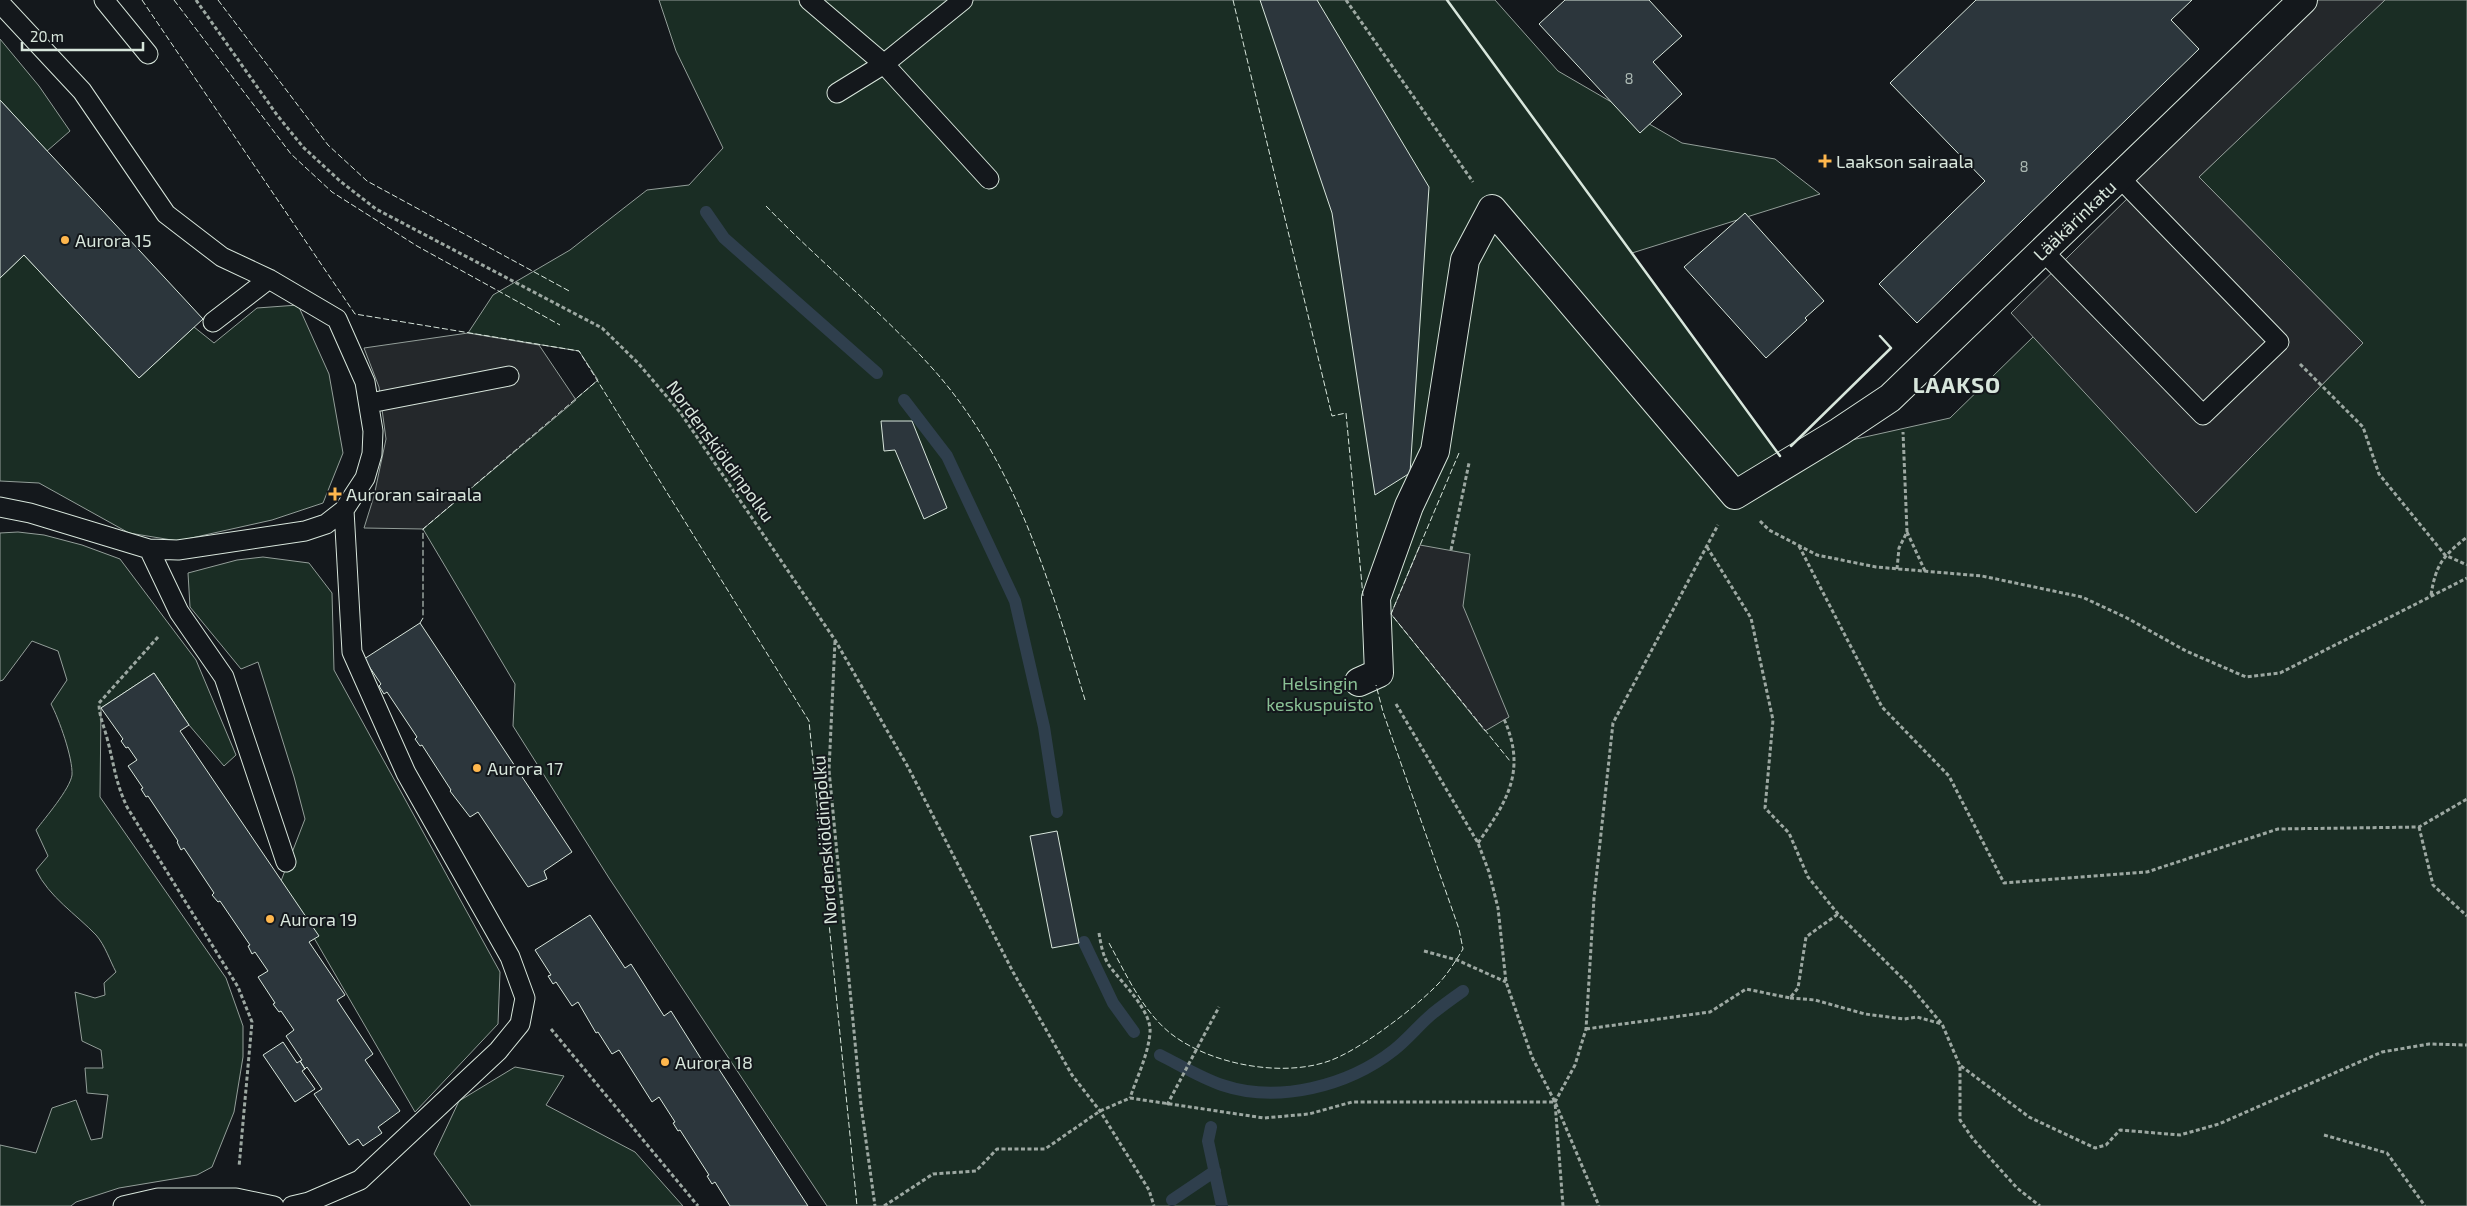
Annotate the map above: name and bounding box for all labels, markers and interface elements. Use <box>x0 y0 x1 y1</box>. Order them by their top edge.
scale bar <box>22 20 144 52</box>
text: 20 m <box>30 27 64 45</box>
house number: 8 <box>1624 69 1634 87</box>
place label: Laakson sairaala <box>1836 150 1974 172</box>
marker: Laakson sairaala <box>1818 154 1832 168</box>
house number: 8 <box>2019 157 2029 175</box>
street label: Lääkärinkatu <box>2029 175 2120 265</box>
place label: Aurora 15 <box>75 229 152 251</box>
marker: Aurora 15 <box>59 234 71 246</box>
district label: LAAKSO <box>1913 371 2001 397</box>
street label: Nordenskiöldinpolku <box>662 376 780 526</box>
place label: Auroran sairaala <box>346 483 482 505</box>
marker: Auroran sairaala <box>328 487 342 501</box>
park label: Helsingin keskuspuisto <box>1266 672 1374 715</box>
street label: Nordenskiöldinpolku <box>807 755 841 925</box>
place label: Aurora 17 <box>487 757 563 779</box>
marker: Aurora 17 <box>471 762 483 774</box>
place label: Aurora 19 <box>280 908 357 930</box>
marker: Aurora 19 <box>264 913 276 925</box>
place label: Aurora 18 <box>675 1051 753 1073</box>
marker: Aurora 18 <box>659 1056 671 1068</box>

